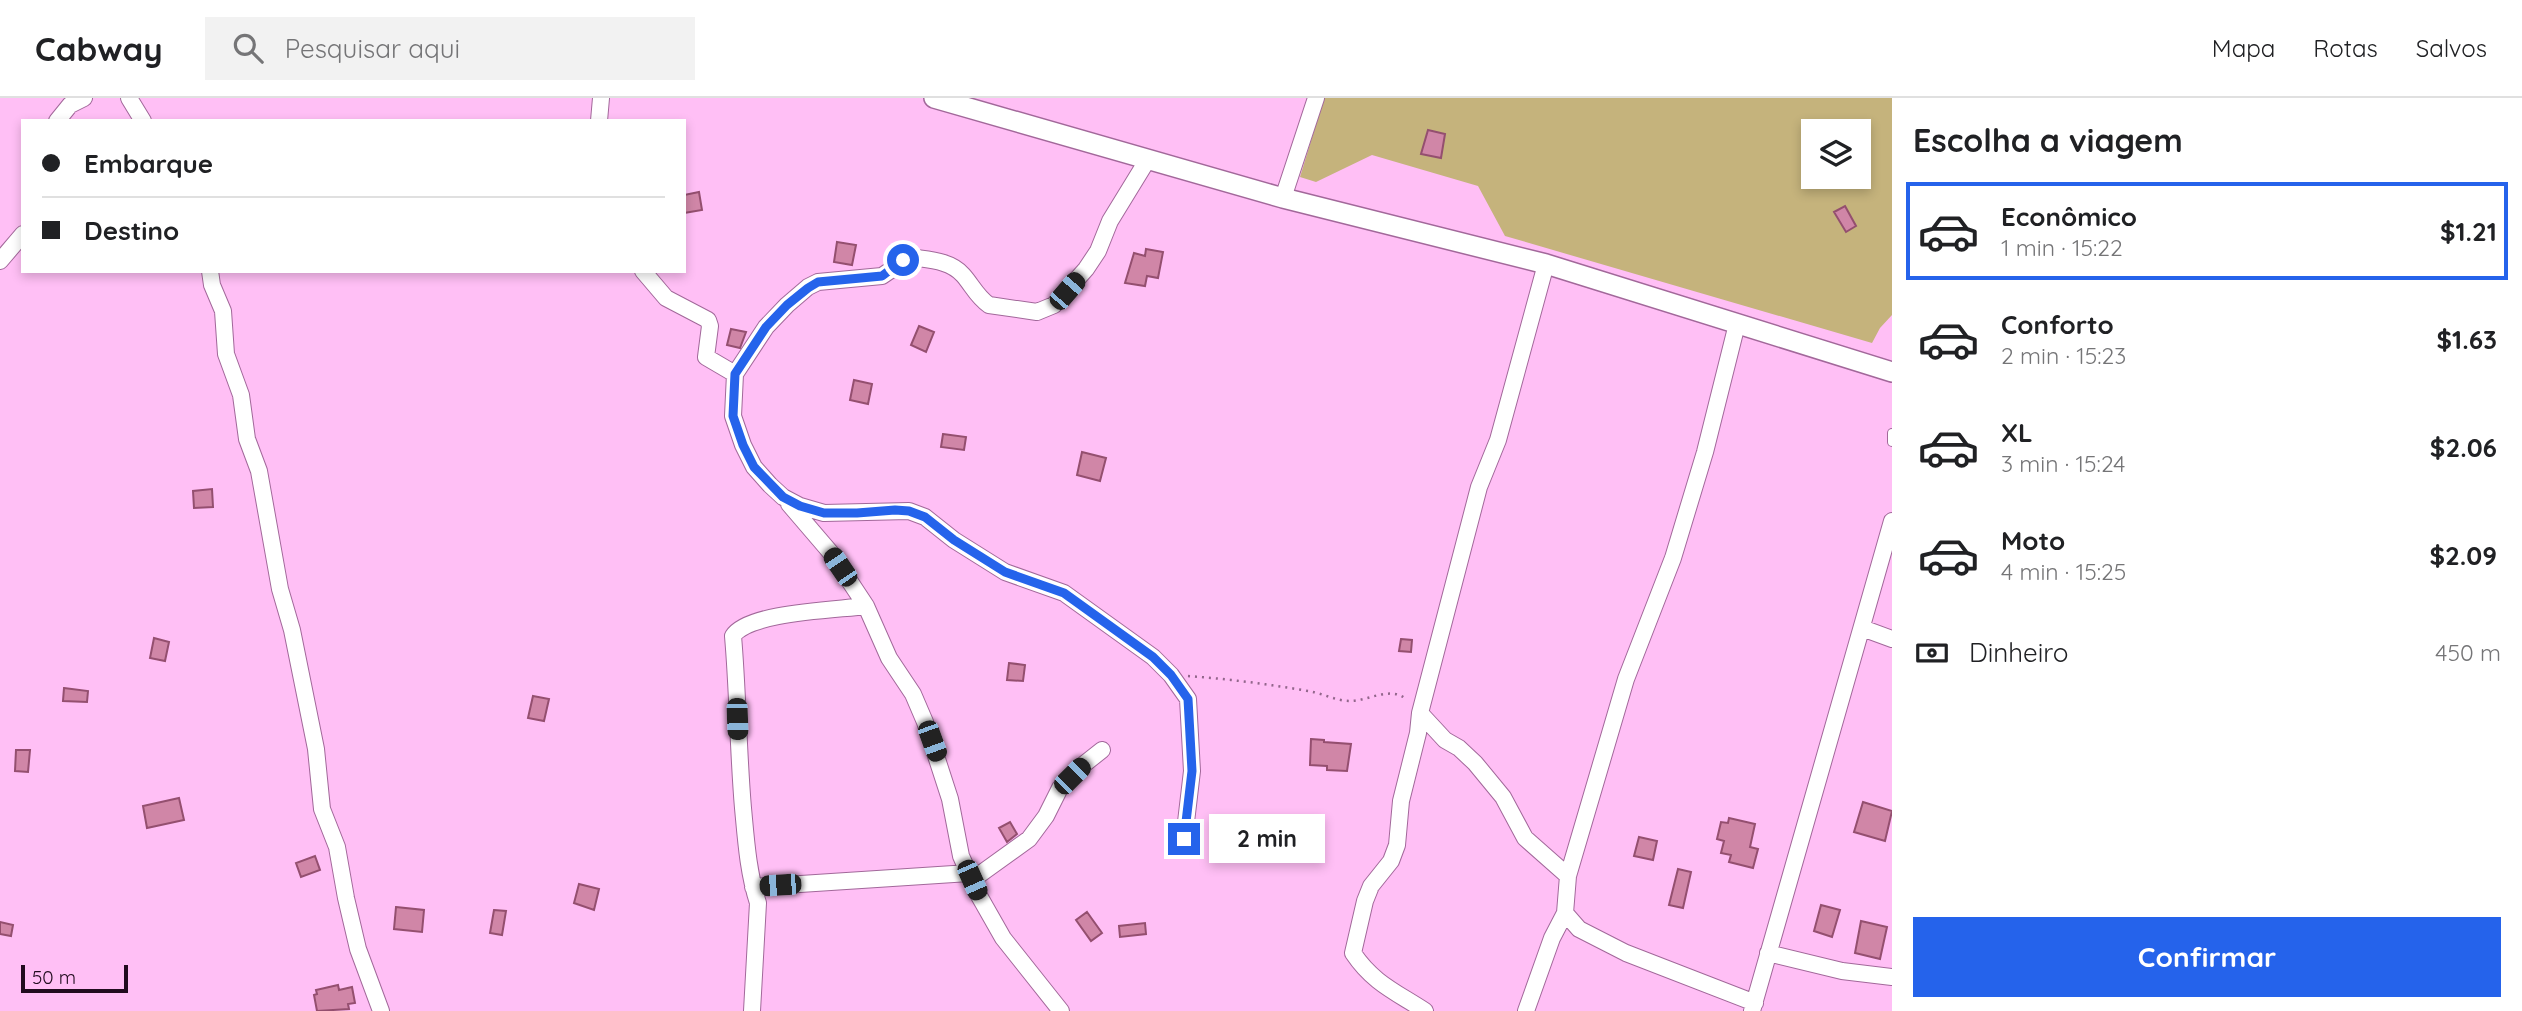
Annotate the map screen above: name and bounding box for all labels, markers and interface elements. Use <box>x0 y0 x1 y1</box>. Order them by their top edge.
search box <box>205 17 695 80</box>
text: Cabway <box>35 28 163 69</box>
icon: search <box>229 29 267 67</box>
text: Pesquisar aqui <box>285 32 460 65</box>
text: Mapa <box>2212 33 2275 63</box>
text: Rotas <box>2313 33 2378 63</box>
text: Salvos <box>2416 33 2487 63</box>
map controls <box>1801 119 1871 189</box>
button: layers <box>1801 119 1871 189</box>
text: Escolha a viagem <box>1913 120 2183 160</box>
text: Embarque <box>84 147 213 180</box>
icon: car <box>1917 200 1980 263</box>
text: Econômico <box>2001 200 2137 233</box>
text: Destino <box>84 214 179 247</box>
text: $1.21 <box>2440 215 2497 248</box>
text: 1 min · 15:22 <box>2001 233 2123 262</box>
route start <box>887 244 919 276</box>
car <box>1046 268 1089 314</box>
icon: car <box>1917 308 1980 371</box>
text: Conforto <box>2001 308 2114 341</box>
text: $1.63 <box>2437 323 2497 356</box>
text: 2 min · 15:23 <box>2001 341 2126 370</box>
icon: car <box>1917 416 1980 479</box>
text: XL <box>2001 416 2033 449</box>
text: $2.06 <box>2430 431 2497 464</box>
text: 3 min · 15:24 <box>2001 449 2125 478</box>
icon: car <box>1917 524 1980 587</box>
text: Moto <box>2001 524 2065 557</box>
text: $2.09 <box>2429 539 2497 572</box>
car <box>820 544 861 590</box>
text: 4 min · 15:25 <box>2001 557 2126 586</box>
icon: cash <box>1913 634 1951 672</box>
text: Dinheiro <box>1969 636 2068 669</box>
text: 450 m <box>2435 638 2501 667</box>
car <box>726 698 749 740</box>
car <box>915 718 950 764</box>
car <box>1050 754 1095 798</box>
callout: 2 min <box>1208 814 1324 864</box>
route end <box>1168 823 1200 855</box>
text: 2 min <box>1237 824 1297 853</box>
car <box>954 857 991 903</box>
car <box>759 873 802 897</box>
button: Confirmar <box>1913 917 2501 997</box>
scale bar <box>21 962 128 994</box>
text: 50 m <box>32 965 76 989</box>

